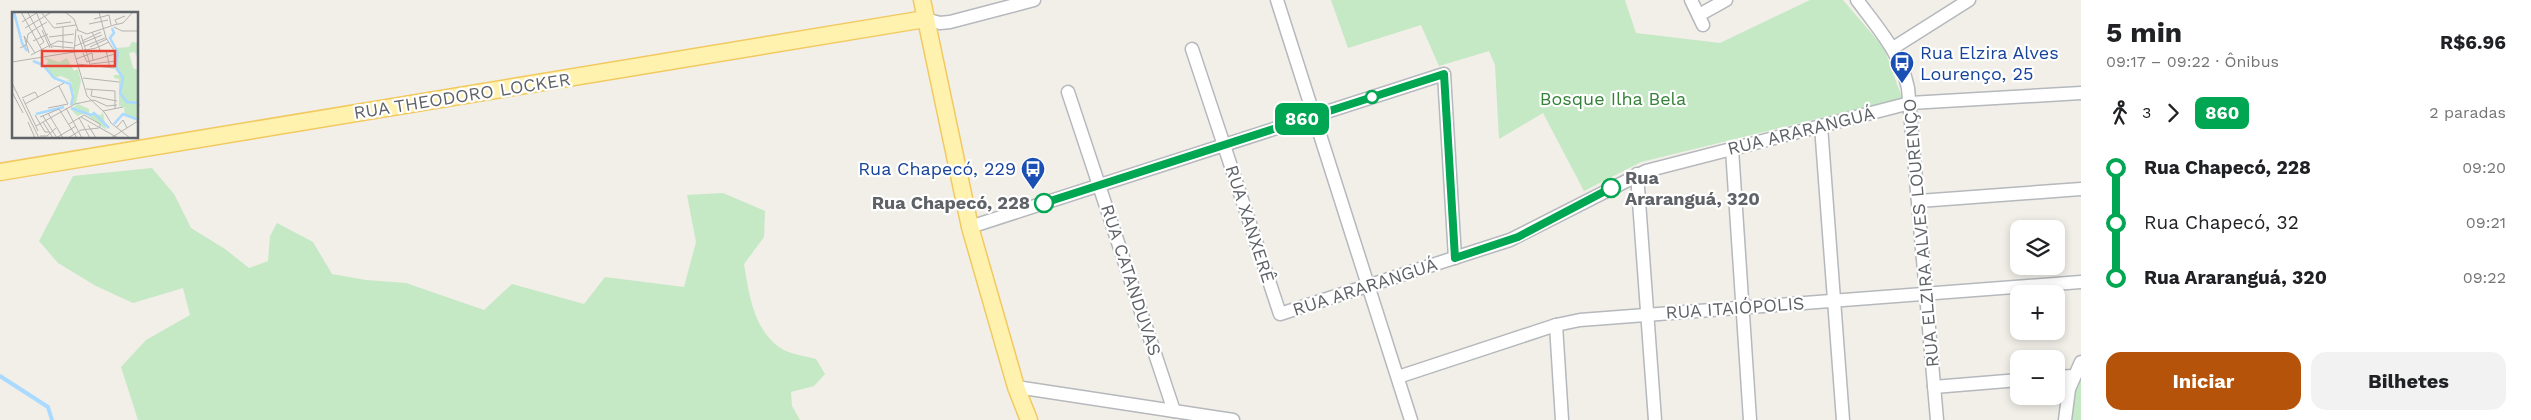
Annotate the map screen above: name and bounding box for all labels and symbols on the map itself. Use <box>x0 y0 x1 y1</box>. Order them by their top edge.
inset map <box>12 12 139 139</box>
place label: Rua Elzira Alves Lourenço, 25 <box>1920 42 2059 84</box>
bus stop icon: Rua Elzira Alves Lourenço, 25 <box>1889 50 1915 84</box>
street label: RUA THEODORO LOCKER <box>352 68 572 123</box>
park label: Bosque Ilha Bela <box>1540 88 1686 109</box>
unlabelled marker <box>1365 90 1379 104</box>
street label: RUA ELZIRA ALVES LOURENÇO <box>1898 98 1943 368</box>
street label: RUA ARARANGUÁ <box>1725 102 1877 159</box>
line badge: 860 <box>1273 103 1331 135</box>
bus stop icon: Rua Chapecó, 229 <box>1020 156 1046 190</box>
place label: Rua Chapecó, 229 <box>858 158 1016 179</box>
street label: RUA XANXERÊ <box>1222 162 1279 285</box>
place label: Rua Araranguá, 320 <box>1625 167 1760 209</box>
marker: Rua Araranguá, 320 <box>1601 178 1621 198</box>
place label: Rua Chapecó, 228 <box>872 192 1030 213</box>
marker: Rua Chapecó, 228 <box>1034 193 1054 213</box>
street label: RUA CATANDUVAS <box>1097 201 1166 358</box>
street label: RUA ARARANGUÁ <box>1290 253 1440 320</box>
street label: RUA ITAIÓPOLIS <box>1665 292 1805 323</box>

